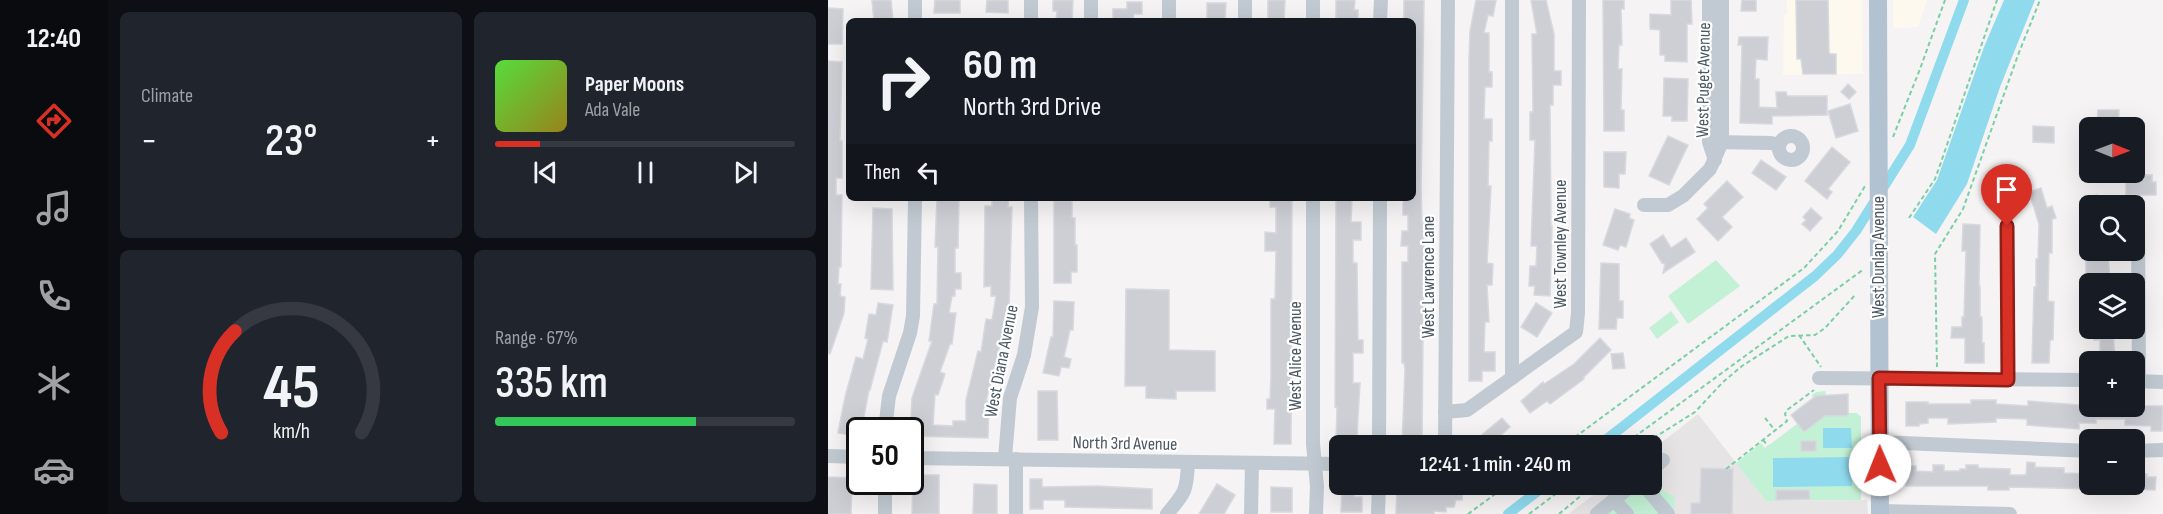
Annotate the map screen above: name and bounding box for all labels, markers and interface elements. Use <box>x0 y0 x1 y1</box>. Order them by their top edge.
street label: West Puget Avenue <box>1692 22 1715 138</box>
text: 12:40 <box>27 23 81 55</box>
text: 60 m <box>963 40 1037 91</box>
icon: right <box>864 42 942 120</box>
text: Paper Moons <box>585 71 684 98</box>
text: Climate <box>141 84 193 108</box>
text: North 3rd Drive <box>963 91 1101 123</box>
text: Ada Vale <box>585 98 640 122</box>
icon: directions <box>33 100 75 142</box>
text: 23° <box>265 114 317 169</box>
north arrow <box>2079 117 2145 183</box>
map controls <box>2079 117 2145 495</box>
text: − <box>141 121 157 161</box>
text: + <box>425 121 441 161</box>
icon: previous <box>529 156 562 189</box>
icon: pause <box>629 156 662 189</box>
icon: next <box>729 156 762 189</box>
icon: left <box>912 156 945 189</box>
text: Then <box>864 159 900 186</box>
pin <box>1981 164 2032 226</box>
icon: arrive <box>1990 173 2023 206</box>
street label: West Townley Avenue <box>1550 179 1571 309</box>
icon: music <box>33 187 75 229</box>
button: search <box>2079 195 2145 261</box>
street label: West Dunlap Avenue <box>1868 196 1889 318</box>
street label: West Lawrence Lane <box>1418 216 1439 338</box>
button: layers <box>2079 273 2145 339</box>
icon: phone <box>33 275 75 317</box>
street label: West Alice Avenue <box>1285 301 1306 411</box>
street label: West Diana Avenue <box>980 303 1023 419</box>
text: Range · 67% <box>495 326 578 350</box>
text: 45 <box>263 351 319 426</box>
button: + <box>2079 351 2145 417</box>
text: 335 km <box>495 356 608 411</box>
icon: climate <box>33 362 75 404</box>
speed limit sign: 50 <box>846 417 924 495</box>
text: km/h <box>272 419 310 444</box>
button: − <box>2079 429 2145 495</box>
street label: North 3rd Avenue <box>1072 432 1178 455</box>
position arrow <box>1848 433 1912 497</box>
icon: car <box>33 449 75 491</box>
text: 12:41 · 1 min · 240 m <box>1420 451 1571 478</box>

